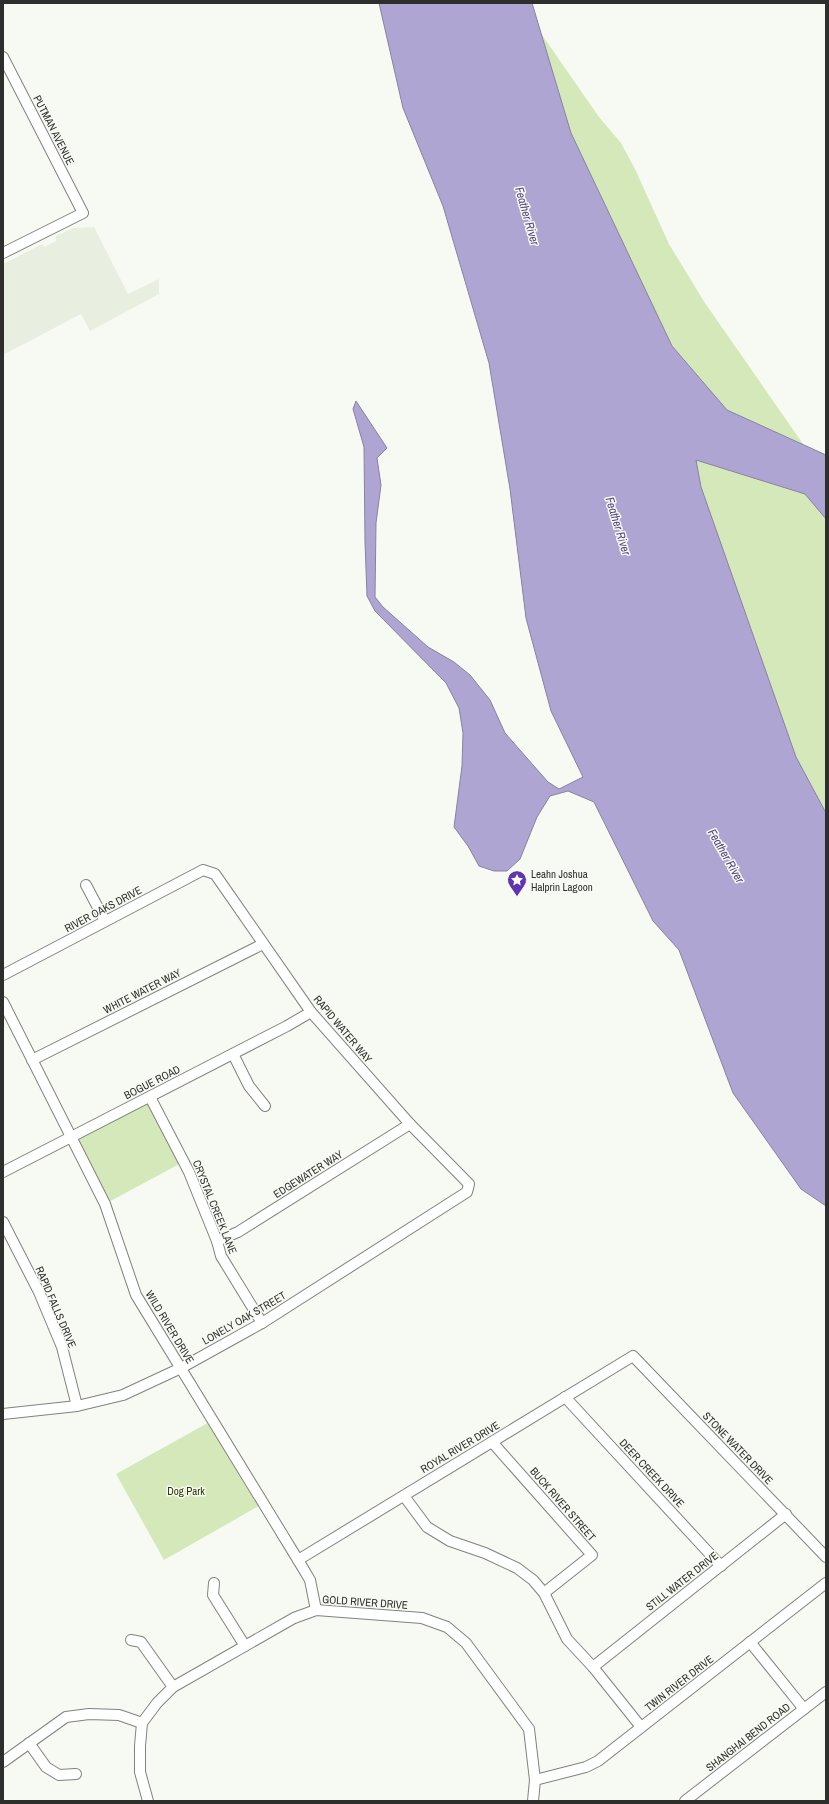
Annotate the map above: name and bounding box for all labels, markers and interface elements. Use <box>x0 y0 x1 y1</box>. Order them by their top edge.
street label: PUTMAN AVENUE <box>30 93 78 167</box>
water label: Feather River <box>511 185 543 248</box>
water label: Feather River <box>602 495 635 558</box>
water label: Feather River <box>704 826 748 887</box>
place label: Leahn Joshua Halprin Lagoon <box>531 867 593 894</box>
place icon: Leahn Joshua Halprin Lagoon <box>506 869 528 897</box>
street label: RIVER OAKS DRIVE <box>62 883 144 935</box>
street label: WHITE WATER WAY <box>101 965 183 1017</box>
street label: RAPID WATER WAY <box>311 992 375 1066</box>
street label: BOGUE ROAD <box>122 1062 182 1102</box>
street label: EDGEWATER WAY <box>271 1147 345 1201</box>
street label: CRYSTAL CREEK LANE <box>190 1158 240 1256</box>
street label: RAPID FALLS DRIVE <box>33 1264 79 1350</box>
street label: WILD RIVER DRIVE <box>143 1288 197 1366</box>
street label: LONELY OAK STREET <box>200 1288 289 1348</box>
street label: STONE WATER DRIVE <box>700 1409 776 1487</box>
street label: ROYAL RIVER DRIVE <box>418 1418 502 1476</box>
street label: DEER CREEK DRIVE <box>617 1436 687 1510</box>
street label: BUCK RIVER STREET <box>527 1464 599 1544</box>
park label: Dog Park <box>167 1484 205 1498</box>
street label: STILL WATER DRIVE <box>643 1548 721 1614</box>
street label: GOLD RIVER DRIVE <box>322 1592 408 1612</box>
street label: TWIN RIVER DRIVE <box>642 1652 716 1714</box>
street label: SHANGHAI BEND ROAD <box>703 1700 793 1774</box>

